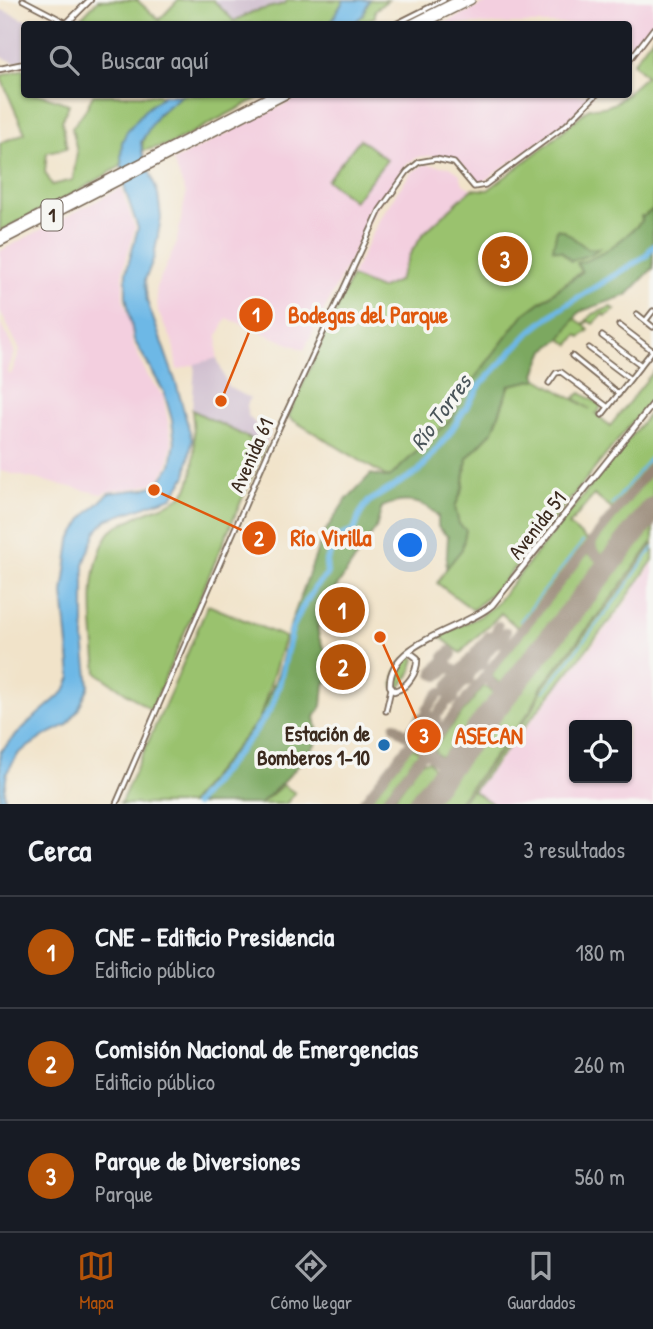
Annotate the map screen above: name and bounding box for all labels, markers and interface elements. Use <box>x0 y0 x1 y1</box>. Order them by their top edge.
search box <box>21 21 632 98</box>
icon: search <box>45 41 83 79</box>
text: Buscar aquí <box>101 42 209 77</box>
road number: 1 <box>42 200 62 230</box>
pin: 3 <box>482 233 528 285</box>
callout: Bodegas del Parque <box>239 293 462 337</box>
text: Bodegas del Parque <box>288 299 449 331</box>
text: 1 <box>252 300 260 329</box>
water label: Río Torres <box>402 366 479 456</box>
street label: Avenida 61 <box>222 413 280 497</box>
street label: Avenida 51 <box>501 485 573 565</box>
callout: Río Virilla <box>242 516 386 560</box>
text: Río Virilla <box>290 522 372 553</box>
text: 2 <box>254 524 264 553</box>
your location <box>393 528 427 562</box>
pin: 1 <box>319 584 365 636</box>
pin: 2 <box>320 641 366 693</box>
callout: ASECAN <box>406 714 537 758</box>
place label: Estación de Bomberos 1-10 <box>257 719 371 772</box>
text: ASECAN <box>455 720 523 751</box>
map controls <box>569 720 632 783</box>
button: locate <box>569 720 632 783</box>
text: 3 <box>419 721 429 750</box>
marker: Estación de Bomberos 1-10 <box>376 737 392 753</box>
text: Cerca <box>28 830 91 870</box>
text: 3 resultados <box>523 834 625 865</box>
text: CNE - Edificio Presidencia <box>95 919 334 954</box>
text: 1 <box>47 937 55 968</box>
text: 180 m <box>575 937 625 968</box>
text: Edificio público <box>95 954 215 985</box>
text: Comisión Nacional de Emergencias <box>95 1031 418 1066</box>
text: 2 <box>46 1049 56 1080</box>
text: 260 m <box>574 1049 625 1080</box>
text: Edificio público <box>95 1066 215 1097</box>
text: Parque de Diversiones <box>95 1143 300 1178</box>
text: 3 <box>46 1161 56 1192</box>
text: 560 m <box>575 1161 625 1192</box>
text: Parque <box>95 1178 153 1209</box>
tab: Mapa <box>77 1247 115 1315</box>
tab: Cómo llegar <box>270 1247 352 1315</box>
tab: Guardados <box>507 1247 576 1315</box>

